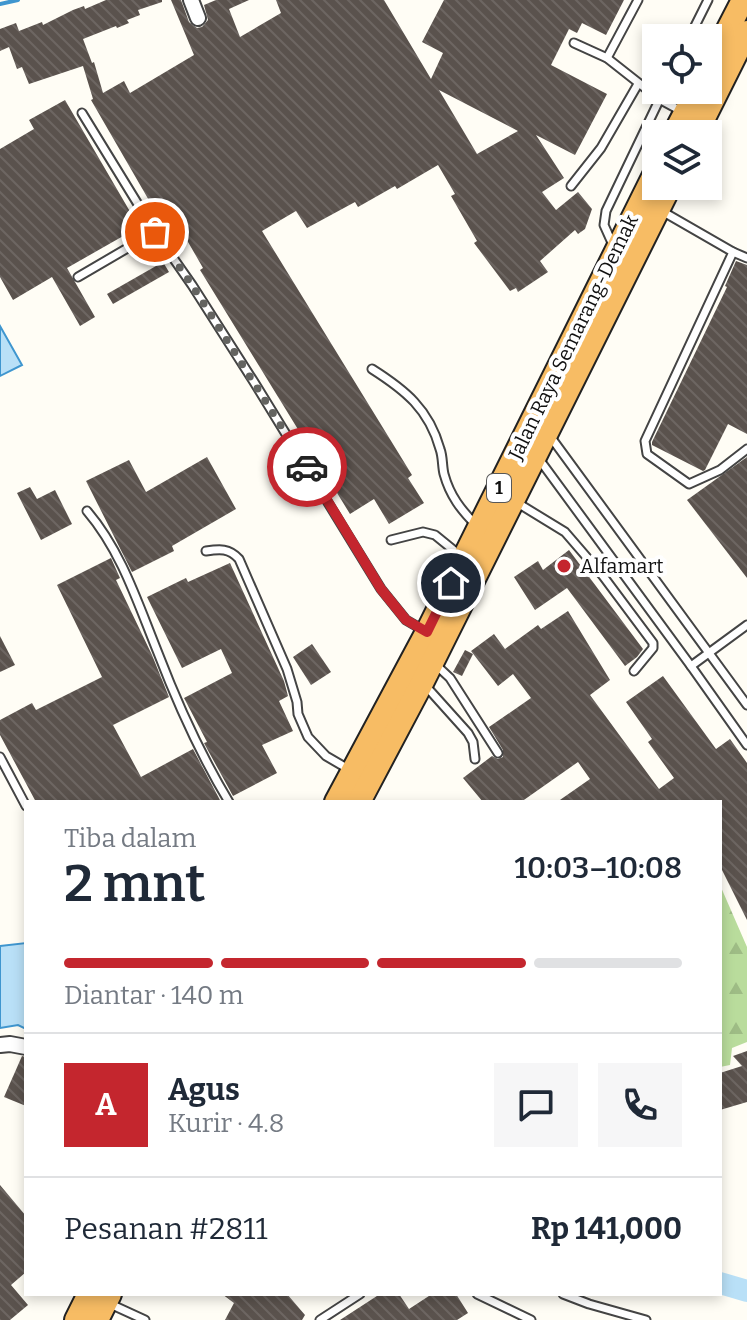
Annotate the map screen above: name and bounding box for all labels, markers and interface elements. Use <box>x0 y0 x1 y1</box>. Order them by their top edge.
map controls <box>642 24 722 200</box>
button: locate <box>642 24 722 104</box>
button: layers <box>642 120 722 200</box>
pin <box>121 198 189 266</box>
icon: bag <box>133 210 177 254</box>
street label: Jalan Raya Semarang-Demak <box>503 210 643 464</box>
courier <box>267 427 347 507</box>
icon: car <box>285 445 329 489</box>
road number: 1 <box>487 474 511 502</box>
pin <box>417 549 485 617</box>
place label: Alfamart <box>580 554 664 578</box>
marker: Alfamart <box>555 557 573 575</box>
icon: home <box>429 561 473 605</box>
text: Tiba dalam <box>64 823 196 854</box>
text: 10:03–10:08 <box>514 850 682 886</box>
text: 2 mnt <box>64 852 206 915</box>
text: Diantar · 140 m <box>64 980 243 1011</box>
button: chat <box>494 1063 578 1147</box>
button: phone <box>598 1063 682 1147</box>
text: Agus <box>168 1072 240 1108</box>
text: A <box>95 1087 117 1123</box>
text: Kurir · 4.8 <box>168 1108 284 1139</box>
text: Pesanan #2811 <box>64 1211 268 1247</box>
text: Rp 141,000 <box>531 1211 682 1247</box>

